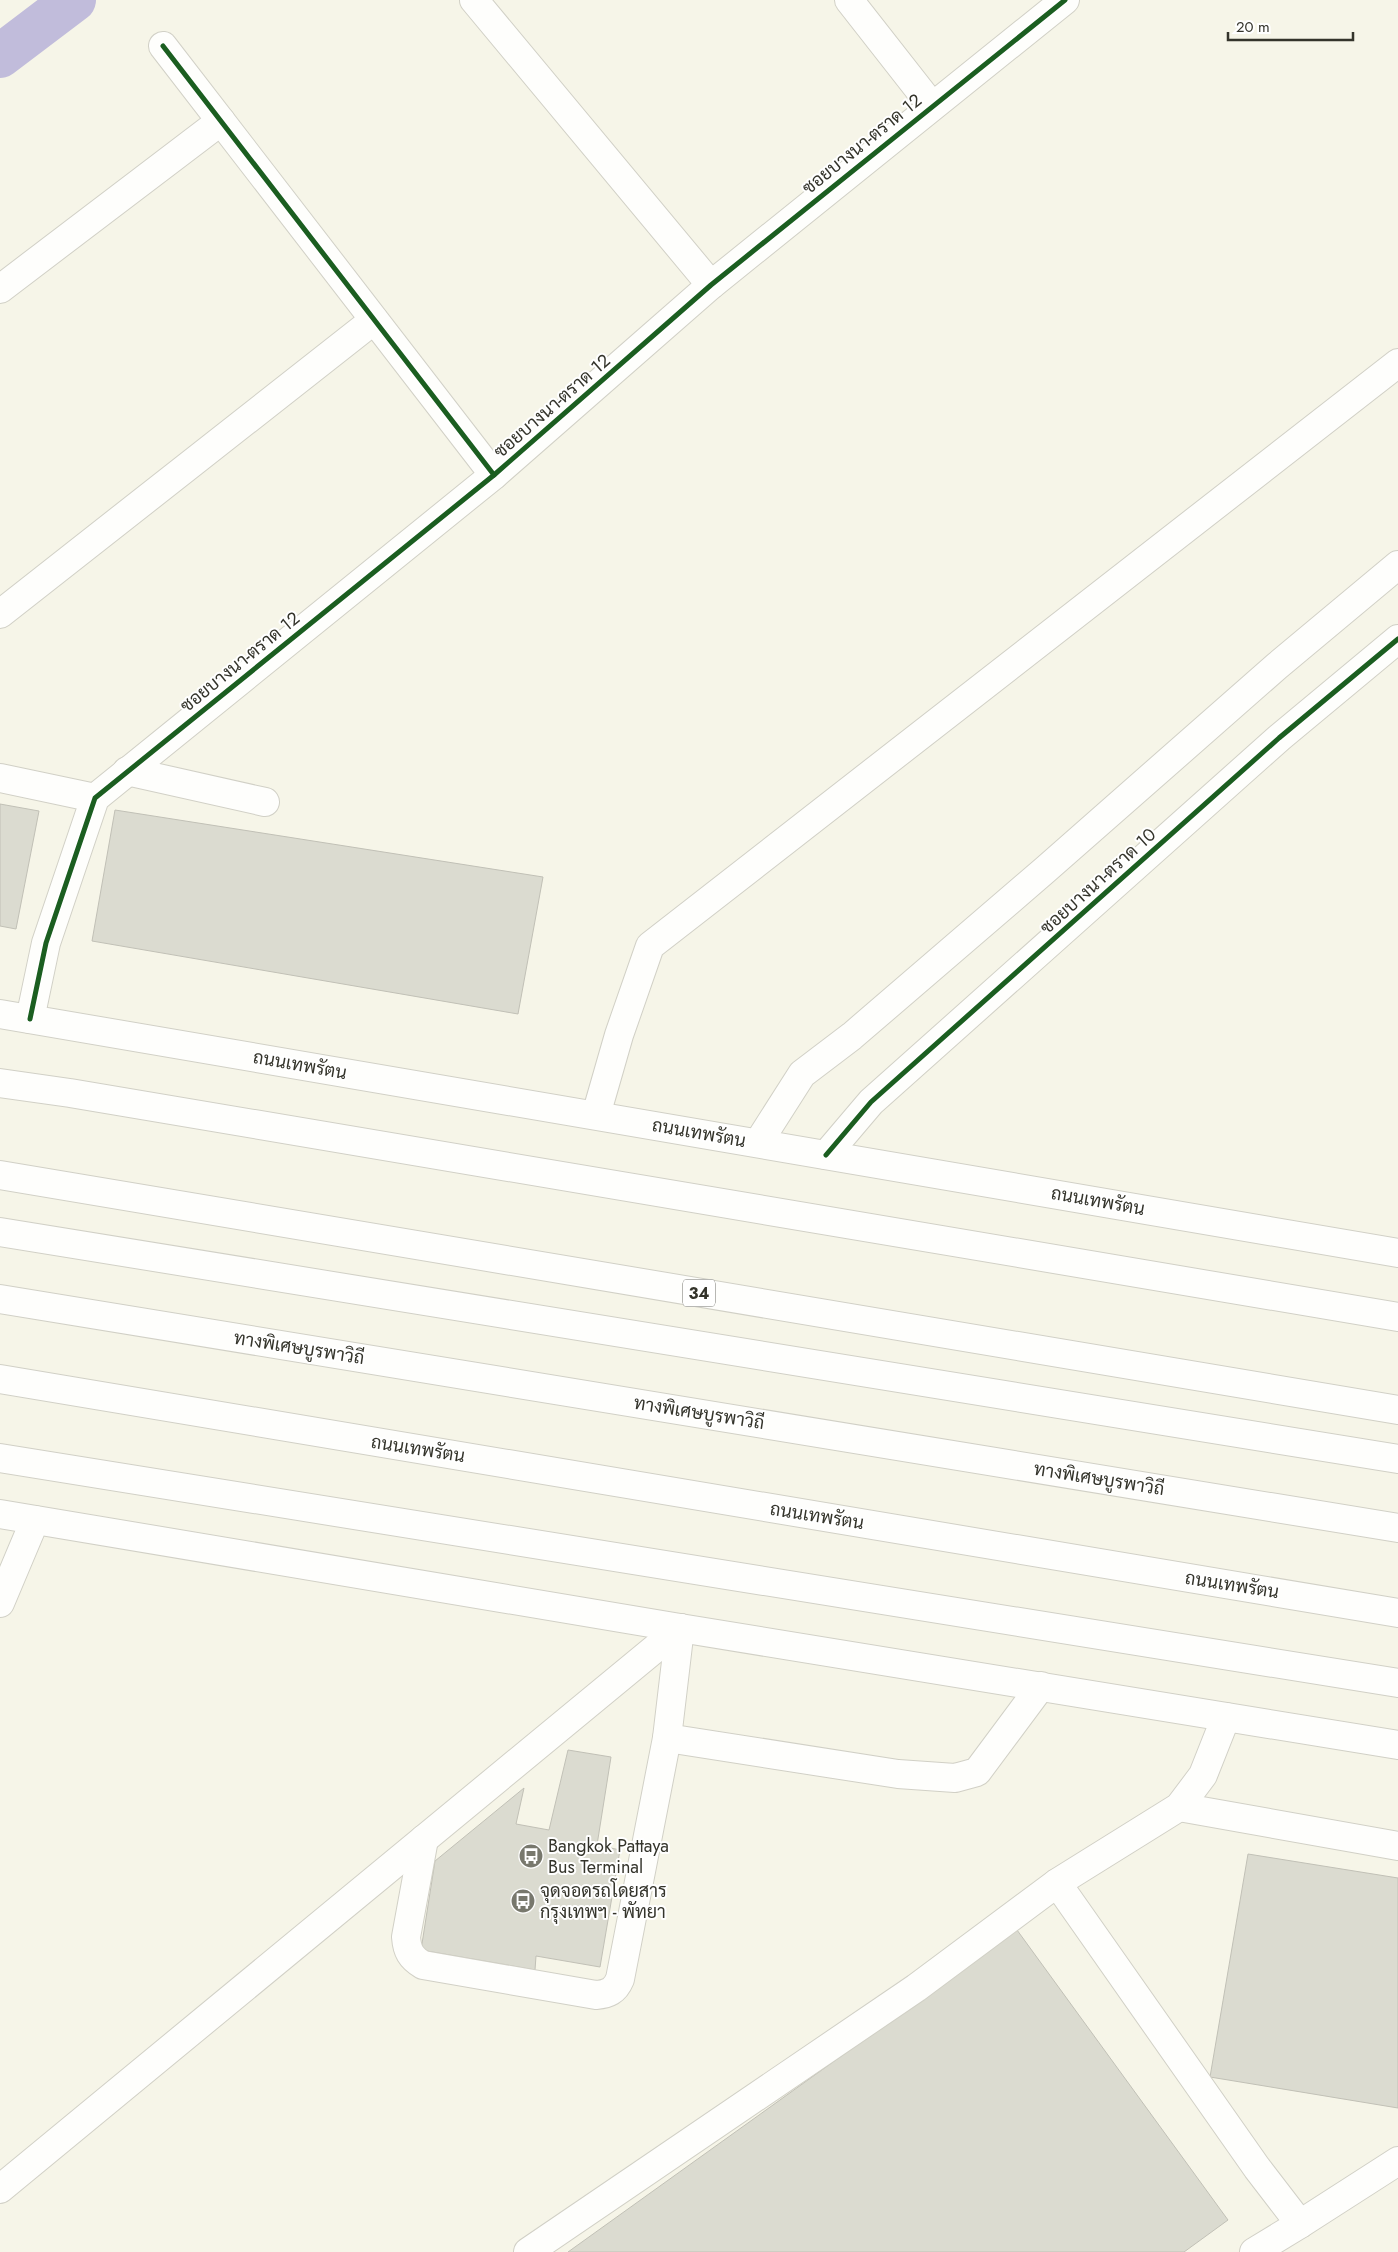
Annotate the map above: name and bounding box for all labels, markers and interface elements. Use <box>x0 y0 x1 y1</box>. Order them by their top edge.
scale bar <box>1228 10 1353 42</box>
text: 20 m <box>1236 16 1270 38</box>
street label: ซอยบางนา-ตราด 12 <box>797 88 927 200</box>
street label: ซอยบางนา-ตราด 12 <box>488 348 616 464</box>
street label: ซอยบางนา-ตราด 12 <box>175 606 305 718</box>
street label: ซอยบางนา-ตราด 10 <box>1034 822 1162 940</box>
street label: ถนนเทพรัตน <box>251 1044 349 1086</box>
street label: ถนนเทพรัตน <box>650 1112 748 1154</box>
street label: ถนนเทพรัตน <box>1049 1180 1147 1222</box>
road number: 34 <box>683 1280 715 1306</box>
street label: ทางพิเศษบูรพาวิถี <box>232 1325 366 1371</box>
street label: ทางพิเศษบูรพาวิถี <box>632 1390 766 1436</box>
street label: ถนนเทพรัตน <box>369 1429 467 1469</box>
street label: ทางพิเศษบูรพาวิถี <box>1032 1456 1166 1502</box>
street label: ถนนเทพรัตน <box>768 1496 866 1536</box>
street label: ถนนเทพรัตน <box>1183 1565 1281 1605</box>
place label: Bangkok Pattaya Bus Terminal <box>548 1833 669 1880</box>
bus stop icon: Bangkok Pattaya Bus Terminal <box>518 1843 544 1869</box>
place label: จุดจอดรถโดยสาร กรุงเทพฯ - พัทยา <box>540 1878 667 1925</box>
bus stop icon: จุดจอดรถโดยสาร กรุงเทพฯ - พัทยา <box>510 1888 536 1914</box>

